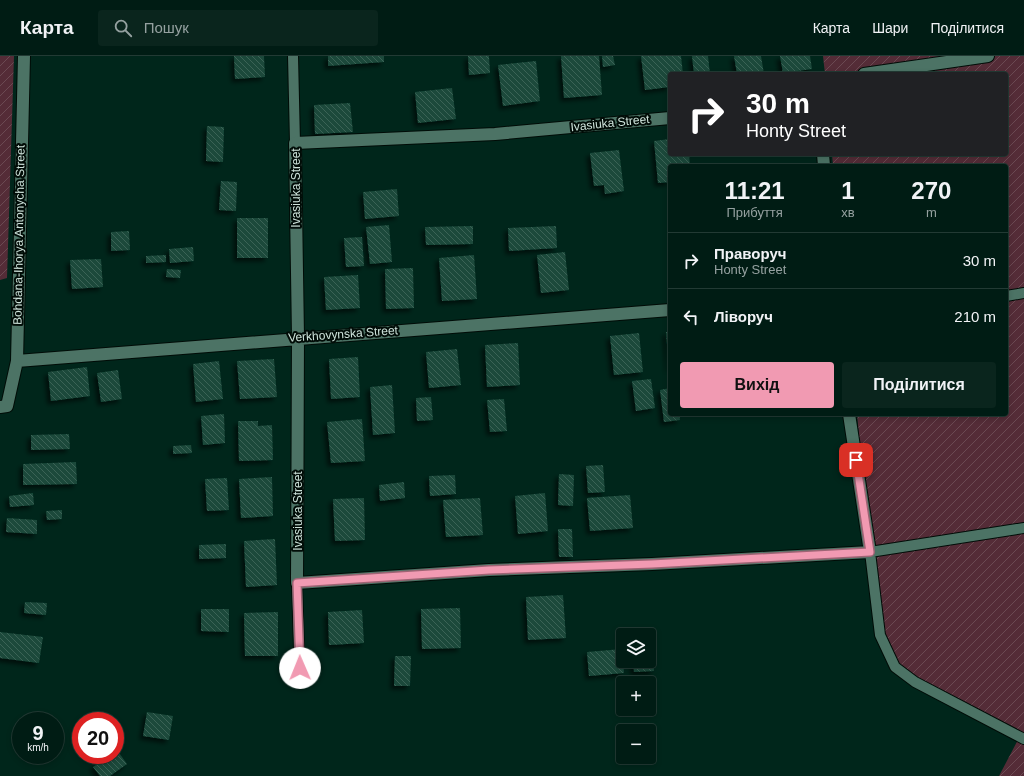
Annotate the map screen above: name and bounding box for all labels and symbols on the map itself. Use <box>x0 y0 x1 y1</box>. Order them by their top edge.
street label: Ivasiuka Street <box>570 112 651 134</box>
street label: Bohdana-Ihorya Antonycha Street <box>10 144 28 325</box>
street label: Ivasiuka Street <box>289 148 303 228</box>
street label: Verkhovynska Street <box>288 323 399 345</box>
pin <box>839 443 873 477</box>
street label: Ivasiuka Street <box>291 471 305 551</box>
position arrow <box>279 647 321 689</box>
speed limit sign: 20 <box>72 712 124 764</box>

